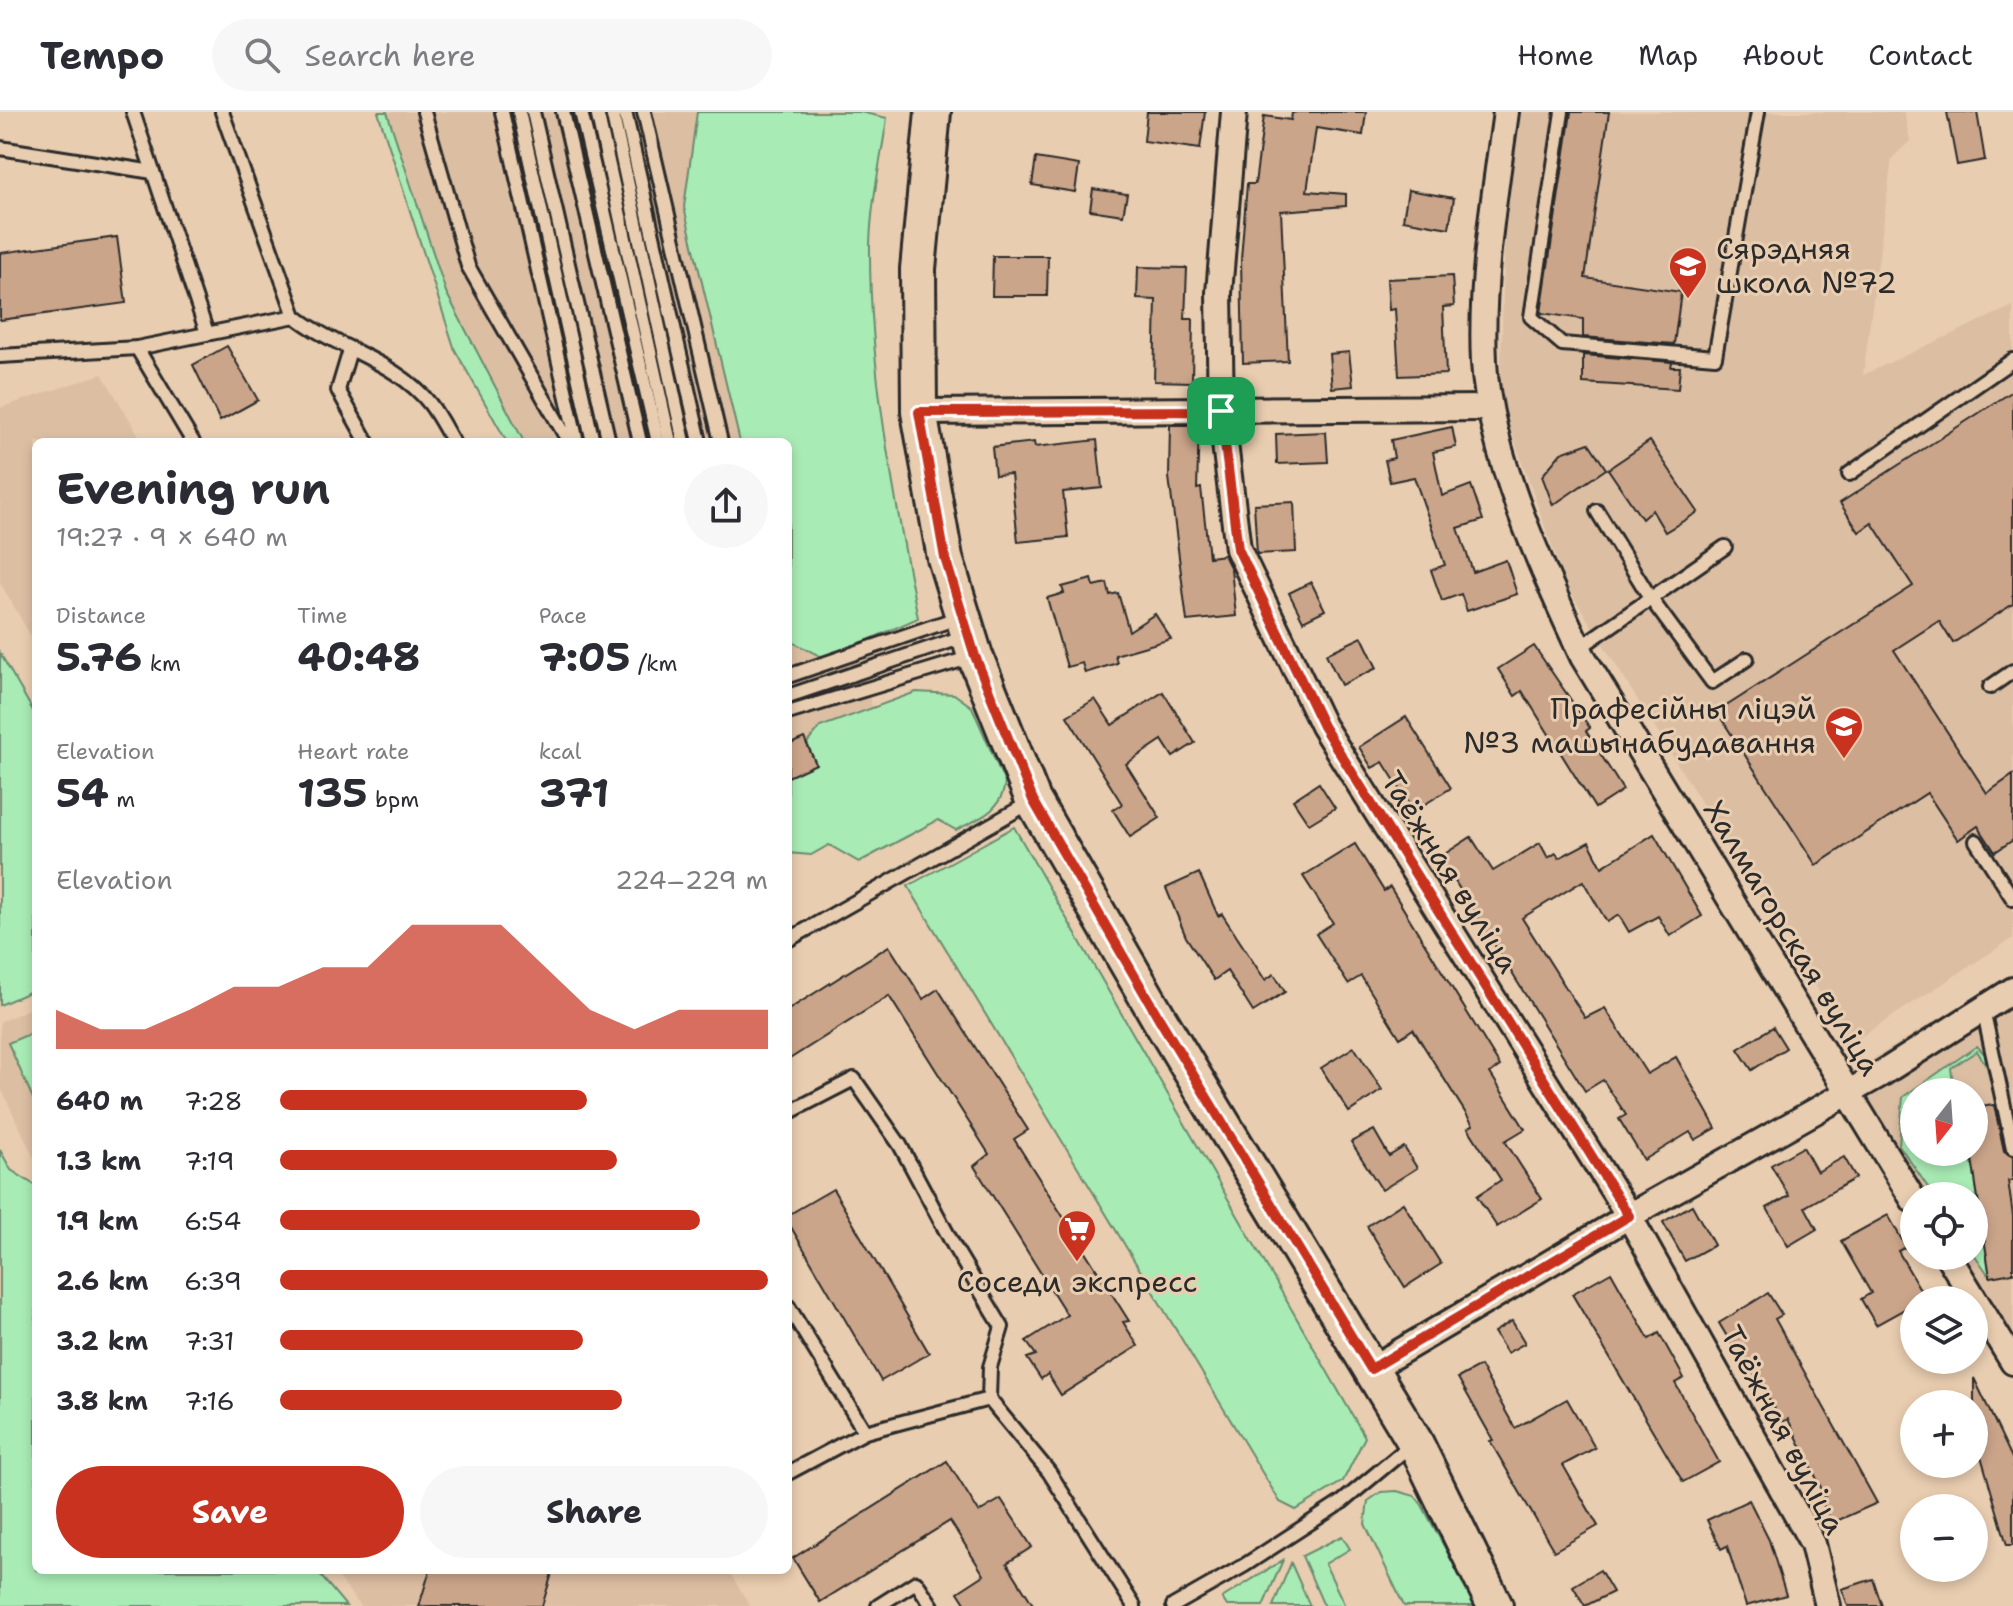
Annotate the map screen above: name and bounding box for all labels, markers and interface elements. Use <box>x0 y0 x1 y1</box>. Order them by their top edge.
search box <box>212 19 772 91</box>
text: Tempo <box>40 30 164 81</box>
icon: search <box>240 33 284 77</box>
text: Search here <box>304 35 476 76</box>
text: Home <box>1517 36 1594 74</box>
text: Map <box>1638 36 1698 74</box>
text: About <box>1742 36 1824 74</box>
text: Contact <box>1868 36 1973 74</box>
place label: Сярэдняя школа №72 <box>1716 228 1897 303</box>
school or university icon: Сярэдняя школа №72 <box>1667 245 1709 300</box>
pin <box>1187 377 1255 445</box>
icon: arrive <box>1199 389 1243 433</box>
text: Evening run <box>56 459 330 518</box>
button: share <box>684 464 768 548</box>
text: 19:27 · 9 × 640 m <box>56 519 288 554</box>
text: Distance <box>56 601 146 630</box>
text: Time <box>297 601 348 630</box>
text: Pace <box>539 601 587 630</box>
text: 5.76 <box>56 630 142 684</box>
text: 40:48 <box>297 630 420 684</box>
text: 7:05 <box>539 630 631 684</box>
text: km <box>142 649 181 678</box>
text: /km <box>631 649 677 678</box>
place label: Прафесійны ліцэй №3 машынабудавання <box>1463 688 1816 763</box>
school or university icon: Прафесійны ліцэй №3 машынабудавання <box>1823 705 1865 760</box>
text: Elevation <box>56 737 154 766</box>
text: Heart rate <box>297 737 409 766</box>
text: kcal <box>539 737 581 766</box>
street label: Таёжная вуліца <box>1372 763 1529 981</box>
text: 54 <box>56 766 109 820</box>
text: 135 <box>297 766 367 820</box>
text: 371 <box>539 766 610 820</box>
text: m <box>109 785 135 814</box>
text: bpm <box>367 785 419 814</box>
street label: Халмагорская вуліца <box>1694 793 1891 1083</box>
text: Elevation <box>56 862 172 897</box>
text: 224–229 m <box>615 862 768 897</box>
north arrow <box>1900 1078 1988 1166</box>
map controls <box>1900 1078 1988 1582</box>
text: 640 m <box>56 1083 143 1118</box>
text: 7:28 <box>184 1083 243 1118</box>
text: 1.3 km <box>56 1143 141 1178</box>
text: 7:19 <box>184 1143 235 1178</box>
button: locate <box>1900 1182 1988 1270</box>
text: 1.9 km <box>56 1203 138 1238</box>
text: 6:54 <box>184 1203 241 1238</box>
supermarket icon: Соседи экспресс <box>1056 1208 1098 1263</box>
place label: Соседи экспресс <box>956 1261 1198 1302</box>
text: 2.6 km <box>56 1263 149 1298</box>
text: 6:39 <box>184 1263 242 1298</box>
button: layers <box>1900 1286 1988 1374</box>
street label: Таёжная вуліца <box>1711 1318 1856 1542</box>
text: 3.2 km <box>56 1323 148 1358</box>
text: 7:31 <box>184 1323 235 1358</box>
text: 3.8 km <box>56 1383 148 1418</box>
text: 7:16 <box>184 1383 235 1418</box>
button: + <box>1900 1390 1988 1478</box>
button: Save <box>56 1466 404 1558</box>
button: Share <box>420 1466 768 1558</box>
button: − <box>1900 1494 1988 1582</box>

